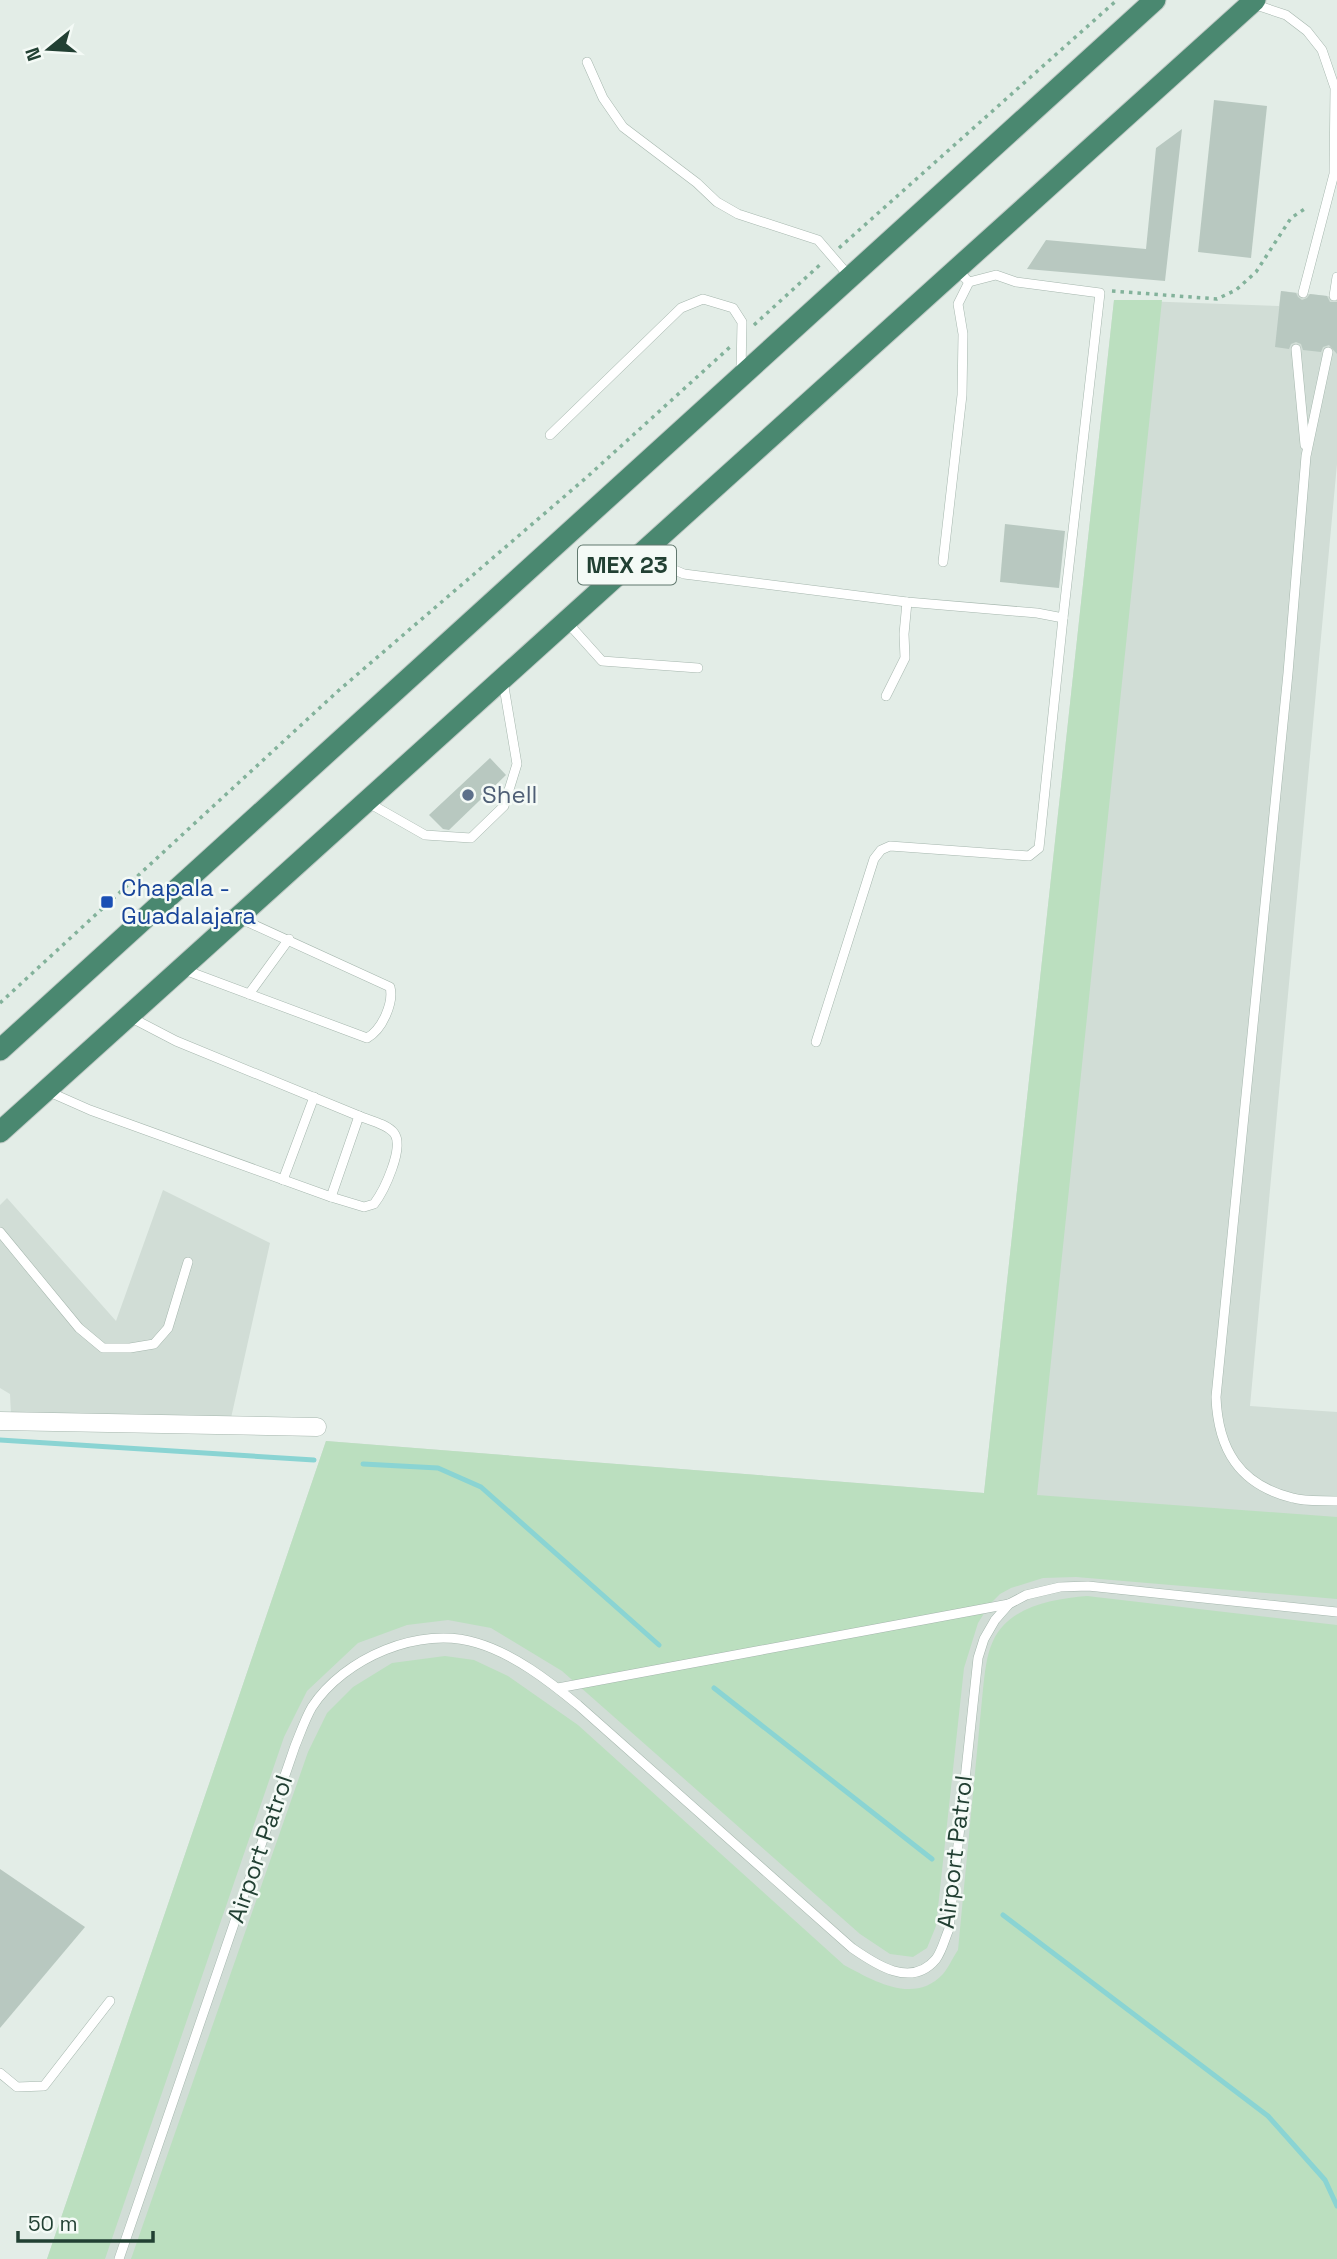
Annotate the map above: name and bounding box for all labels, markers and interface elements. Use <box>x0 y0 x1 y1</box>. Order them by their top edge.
north arrow <box>14 14 84 84</box>
text: N <box>19 44 47 64</box>
road number: MEX 23 <box>578 545 676 584</box>
place label: Shell <box>482 779 537 810</box>
marker: Shell <box>460 787 476 803</box>
place label: Chapala - Guadalajara <box>121 872 256 931</box>
marker: Chapala - Guadalajara <box>99 894 115 910</box>
street label: Airport Patrol <box>220 1771 299 1927</box>
street label: Airport Patrol <box>930 1774 979 1930</box>
scale bar <box>18 2200 152 2244</box>
text: 50 m <box>28 2210 78 2237</box>

